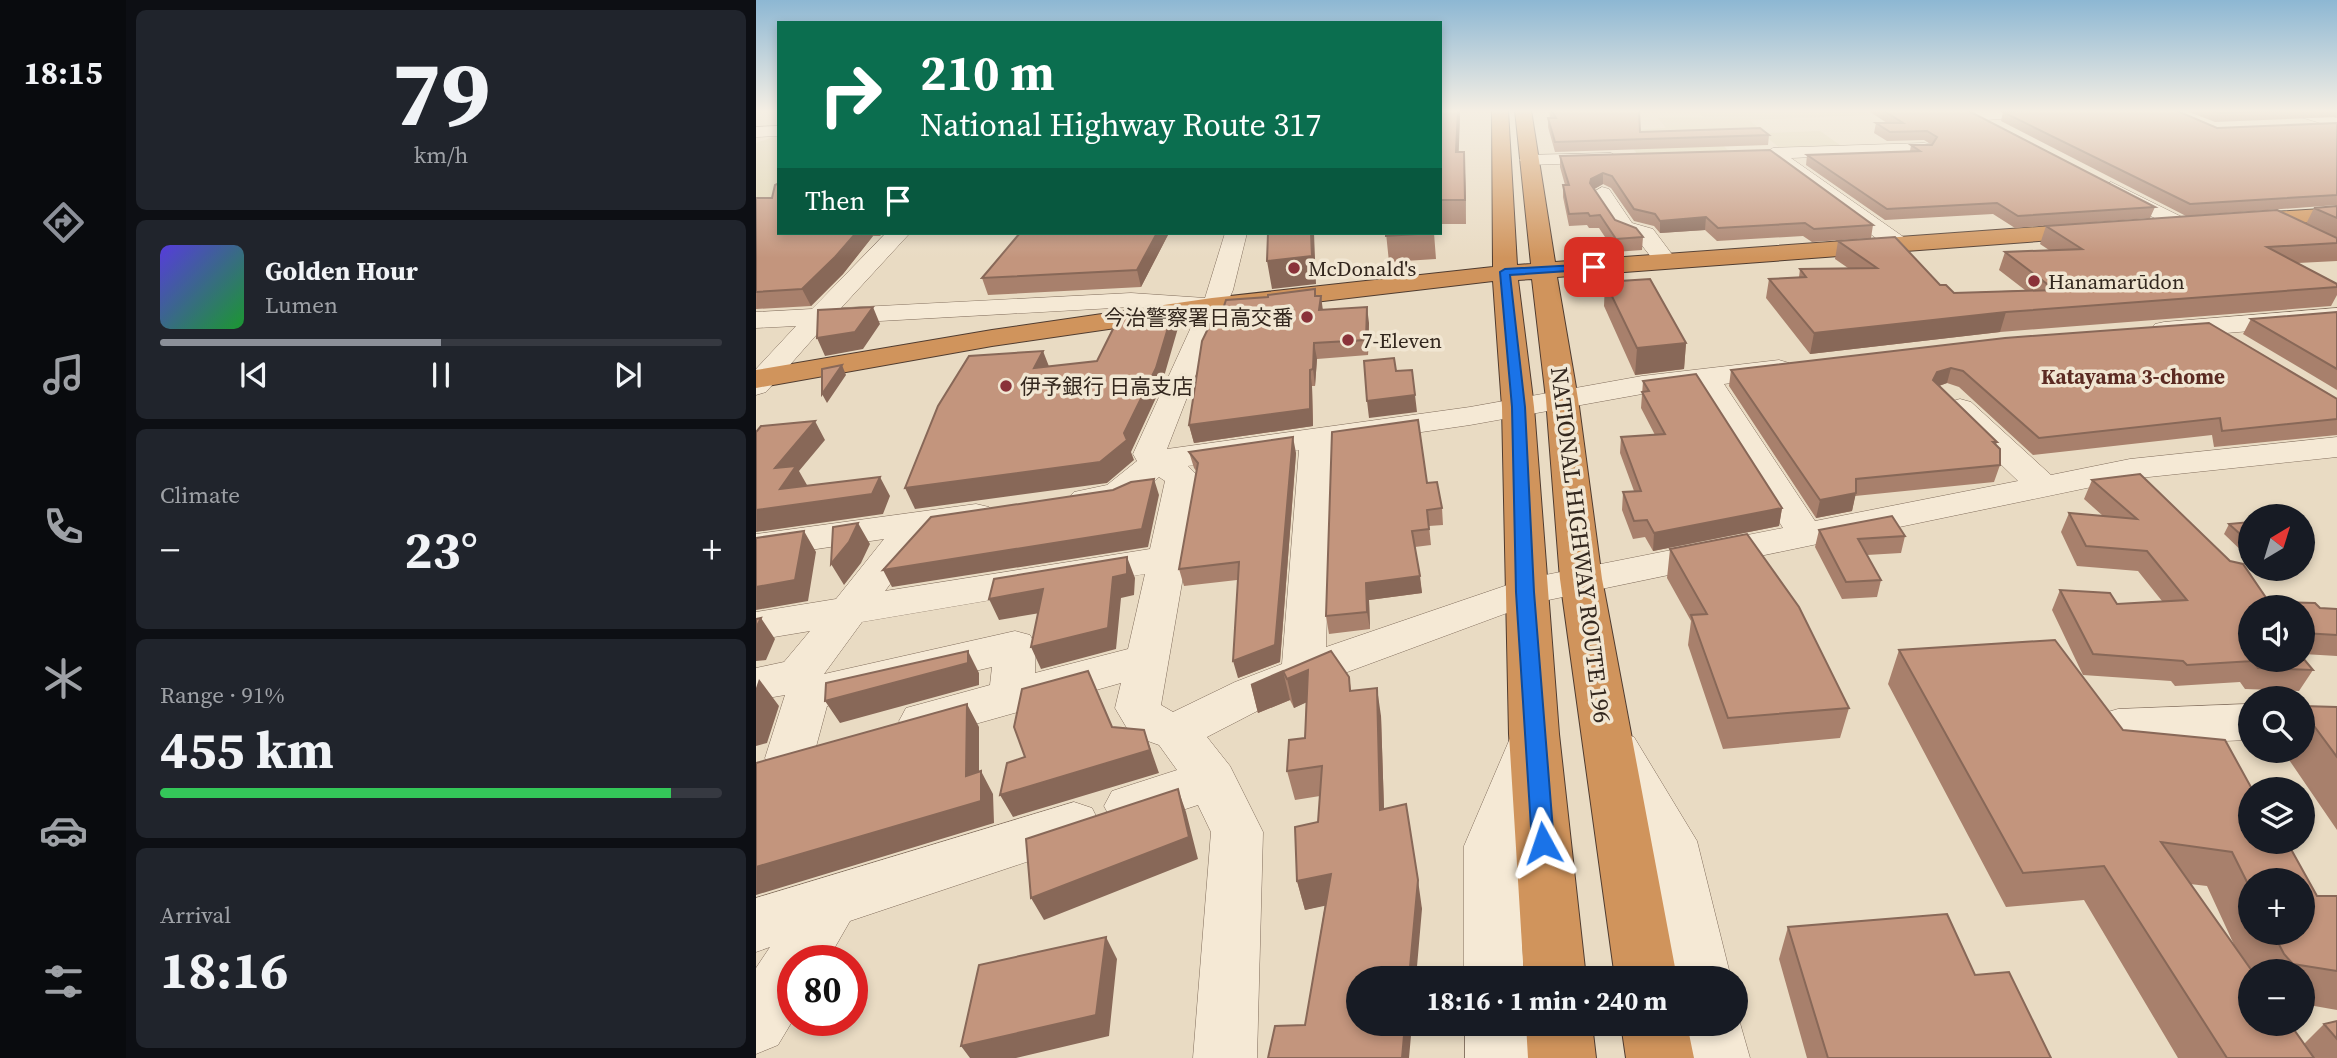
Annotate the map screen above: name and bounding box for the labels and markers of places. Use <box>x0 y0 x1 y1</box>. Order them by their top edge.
pin <box>1564 237 1624 297</box>
place label: McDonald's <box>1308 254 1416 283</box>
marker: McDonald's <box>1286 260 1302 276</box>
place label: Hanamarūdon <box>2048 267 2185 296</box>
marker: Hanamarūdon <box>2026 273 2042 289</box>
place label: 今治警察署日高交番 <box>1104 303 1293 332</box>
marker: 今治警察署日高交番 <box>1299 309 1315 325</box>
place label: 7-Eleven <box>1362 326 1442 355</box>
marker: 7-Eleven <box>1340 332 1356 348</box>
place label: 伊予銀行 日高支店 <box>1020 372 1193 401</box>
marker: 伊予銀行 日高支店 <box>998 378 1014 394</box>

